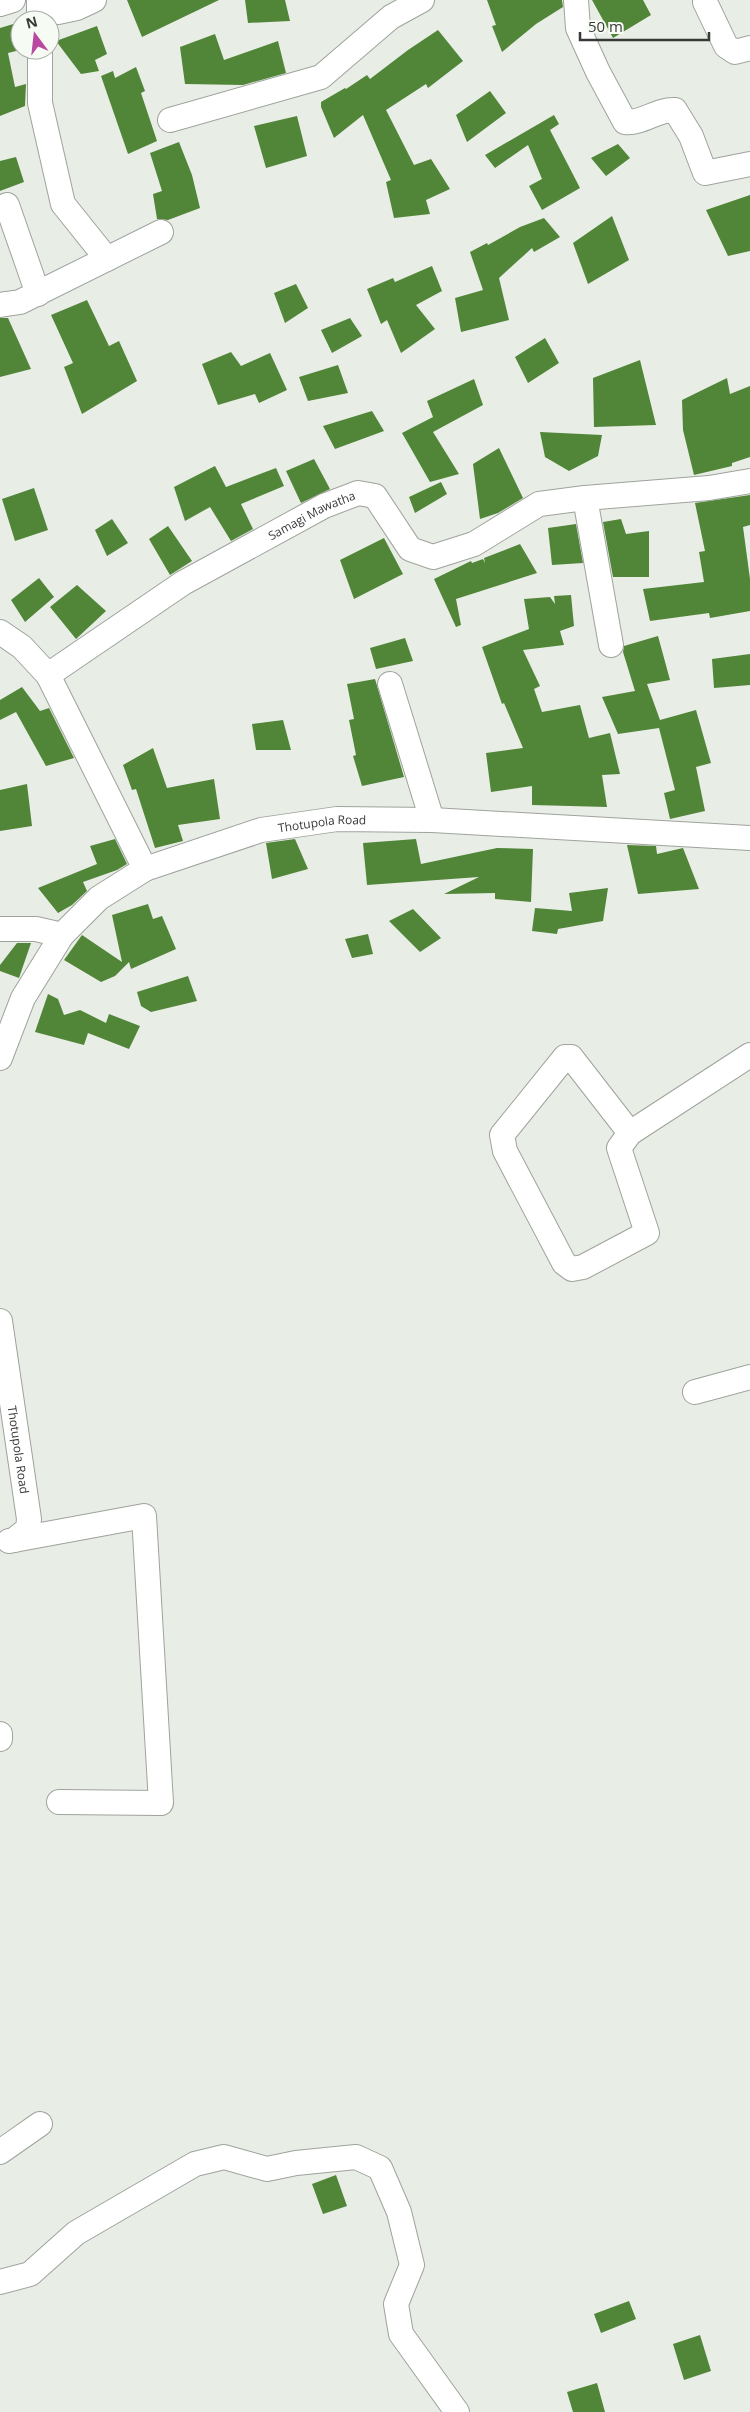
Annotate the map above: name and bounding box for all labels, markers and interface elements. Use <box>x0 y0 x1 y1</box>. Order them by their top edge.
north arrow <box>10 10 60 60</box>
scale bar <box>580 10 709 42</box>
text: N <box>24 11 39 33</box>
text: 50 m <box>588 16 623 36</box>
street label: Samagi Mawatha <box>265 486 358 544</box>
street label: Thotupola Road <box>277 811 366 836</box>
street label: Thotupola Road <box>4 1404 34 1495</box>

